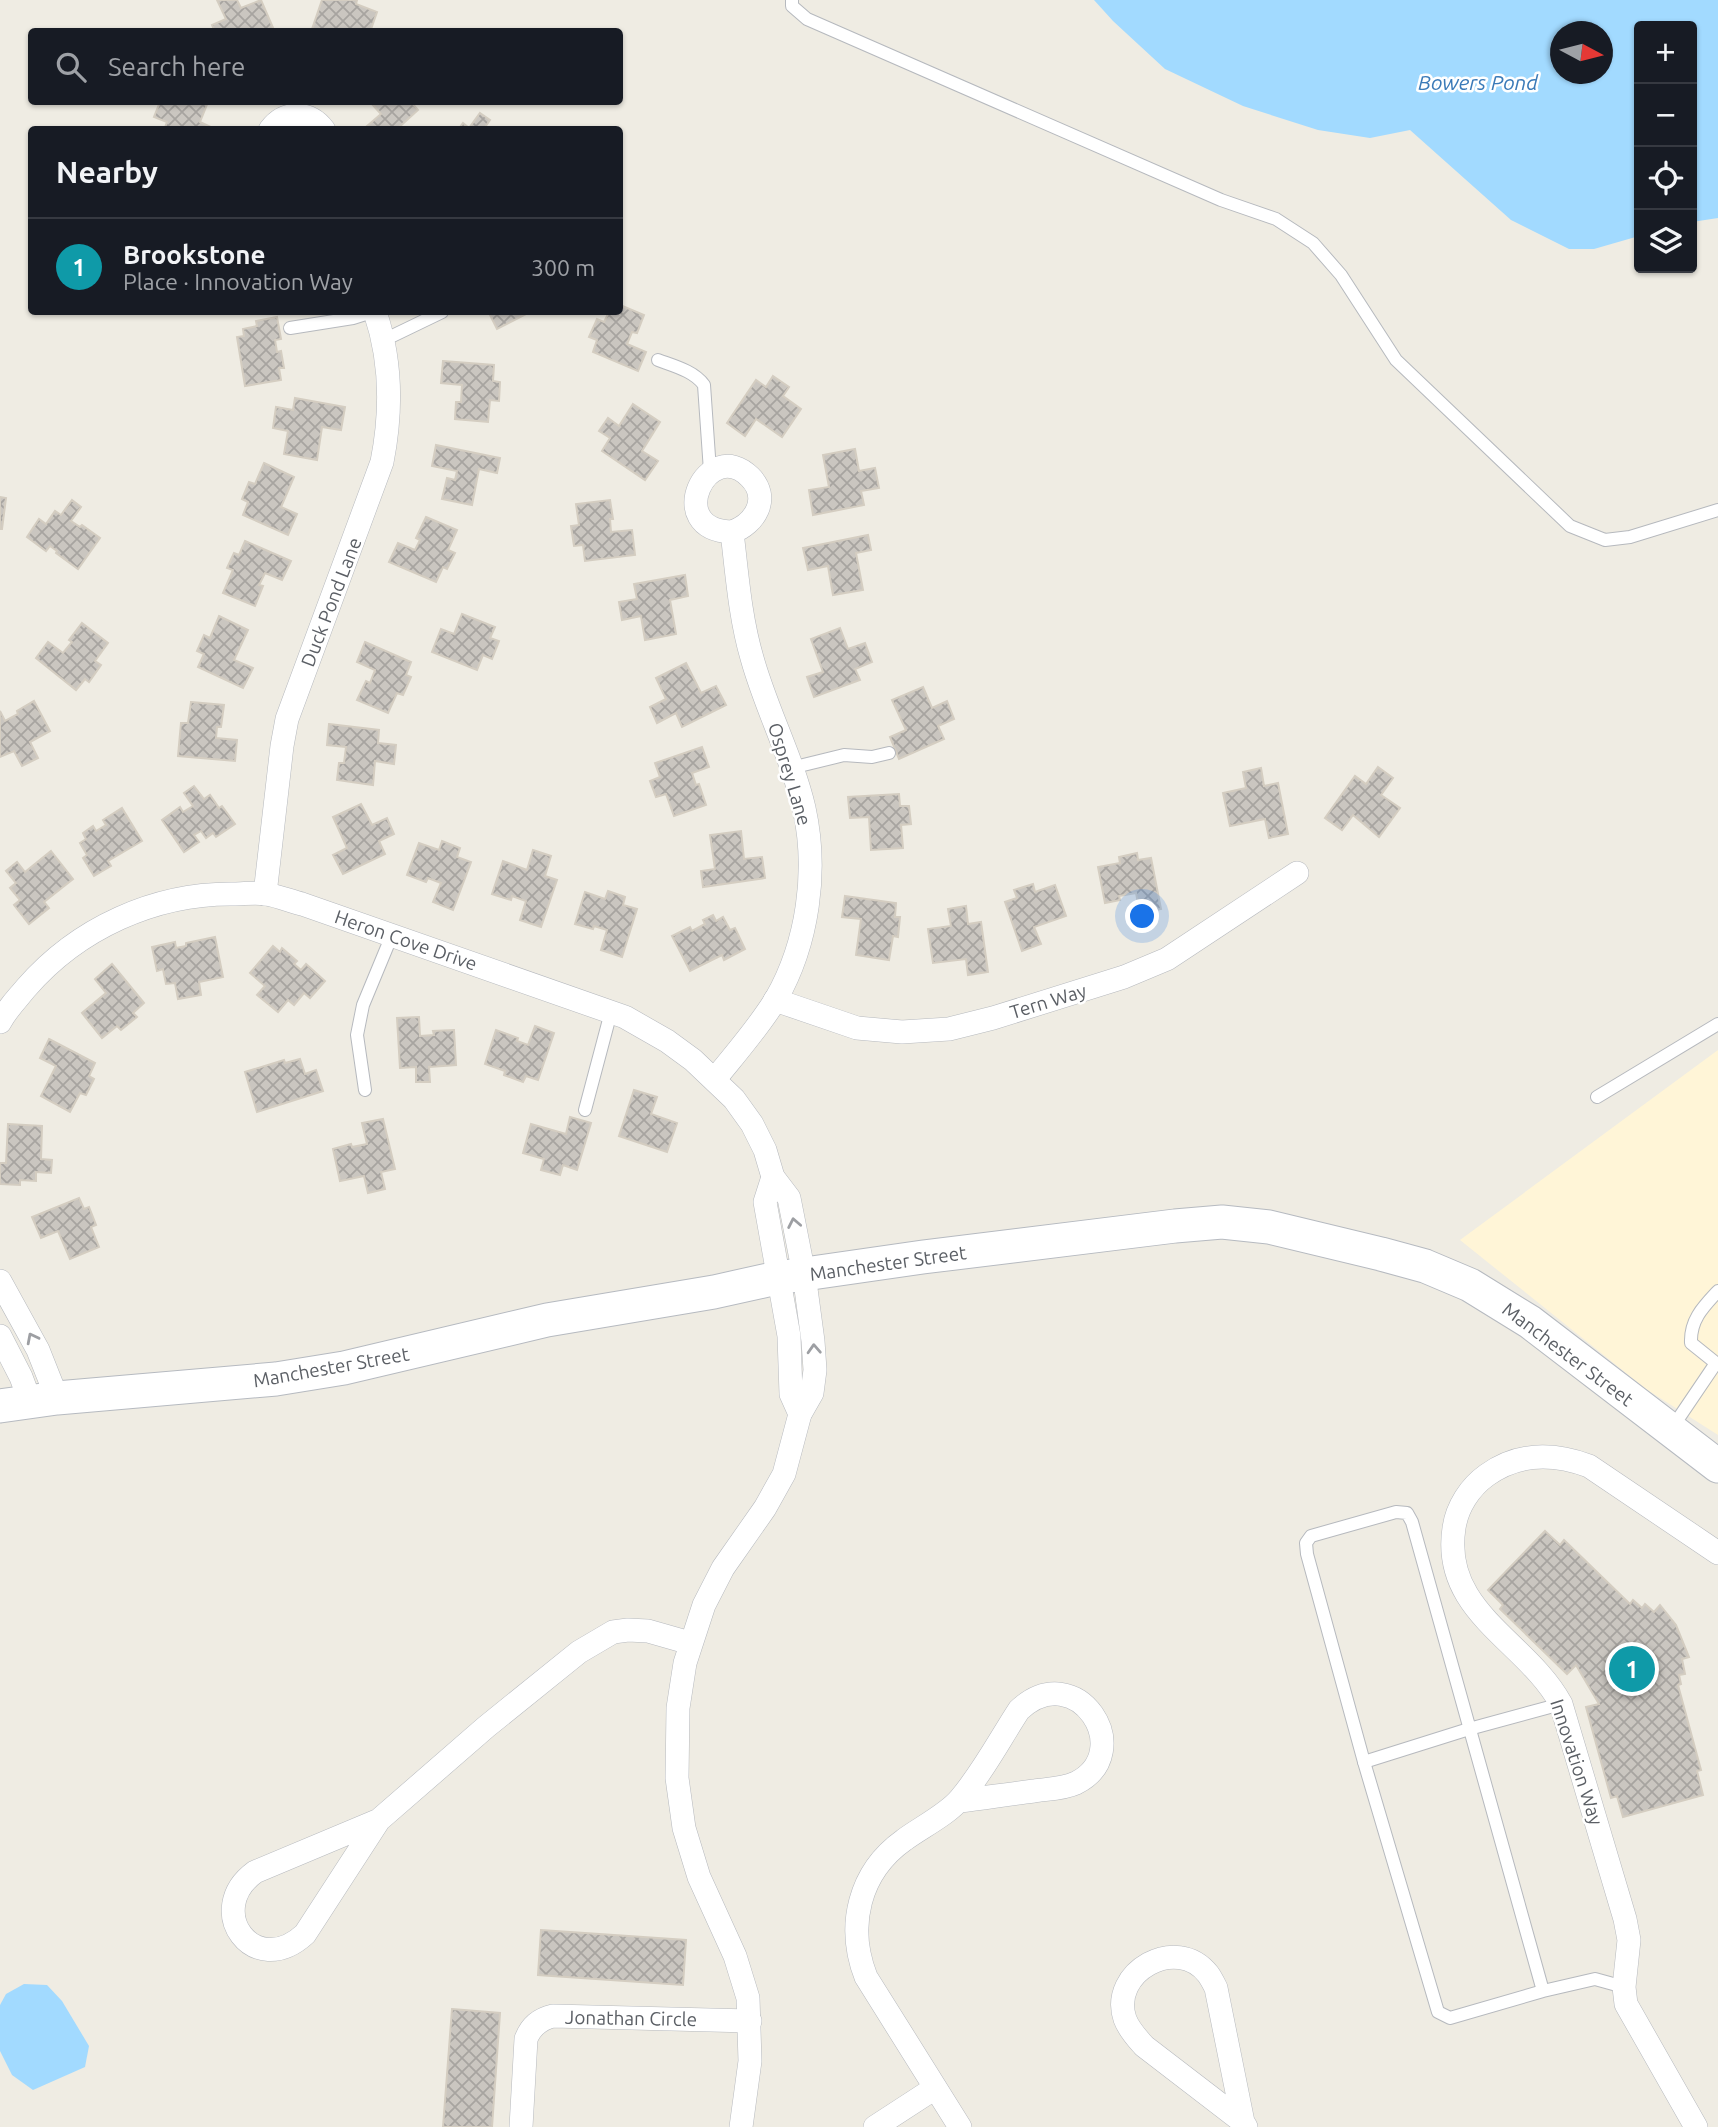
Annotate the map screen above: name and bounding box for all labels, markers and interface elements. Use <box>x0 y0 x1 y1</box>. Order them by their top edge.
north arrow <box>1550 21 1613 84</box>
map controls <box>1634 21 1697 273</box>
button: + <box>1634 21 1697 84</box>
search box <box>28 28 623 105</box>
icon: search <box>52 48 90 86</box>
text: Search here <box>108 52 245 81</box>
water label: Bowers Pond <box>1418 70 1539 94</box>
button: − <box>1634 84 1697 147</box>
button: locate <box>1634 147 1697 210</box>
text: Nearby <box>56 155 158 189</box>
button: layers <box>1634 210 1697 273</box>
text: Brookstone <box>123 240 266 269</box>
text: 1 <box>73 255 85 280</box>
text: 300 m <box>531 255 595 280</box>
text: Place · Innovation Way <box>123 269 353 294</box>
street label: Duck Pond Lane <box>296 534 366 670</box>
street label: Osprey Lane <box>764 720 816 828</box>
your location <box>1125 899 1159 933</box>
street label: Heron Cove Drive <box>332 905 480 975</box>
street label: Tern Way <box>1007 979 1089 1023</box>
one-way arrow <box>788 1217 803 1229</box>
street label: Manchester Street <box>808 1241 968 1285</box>
street label: Manchester Street <box>1498 1298 1638 1411</box>
one-way arrow <box>26 1333 40 1345</box>
street label: Manchester Street <box>251 1342 411 1392</box>
one-way arrow <box>806 1343 821 1354</box>
pin: 1 <box>1609 1643 1655 1695</box>
street label: Innovation Way <box>1546 1696 1608 1828</box>
street label: Jonathan Circle <box>565 2006 697 2030</box>

